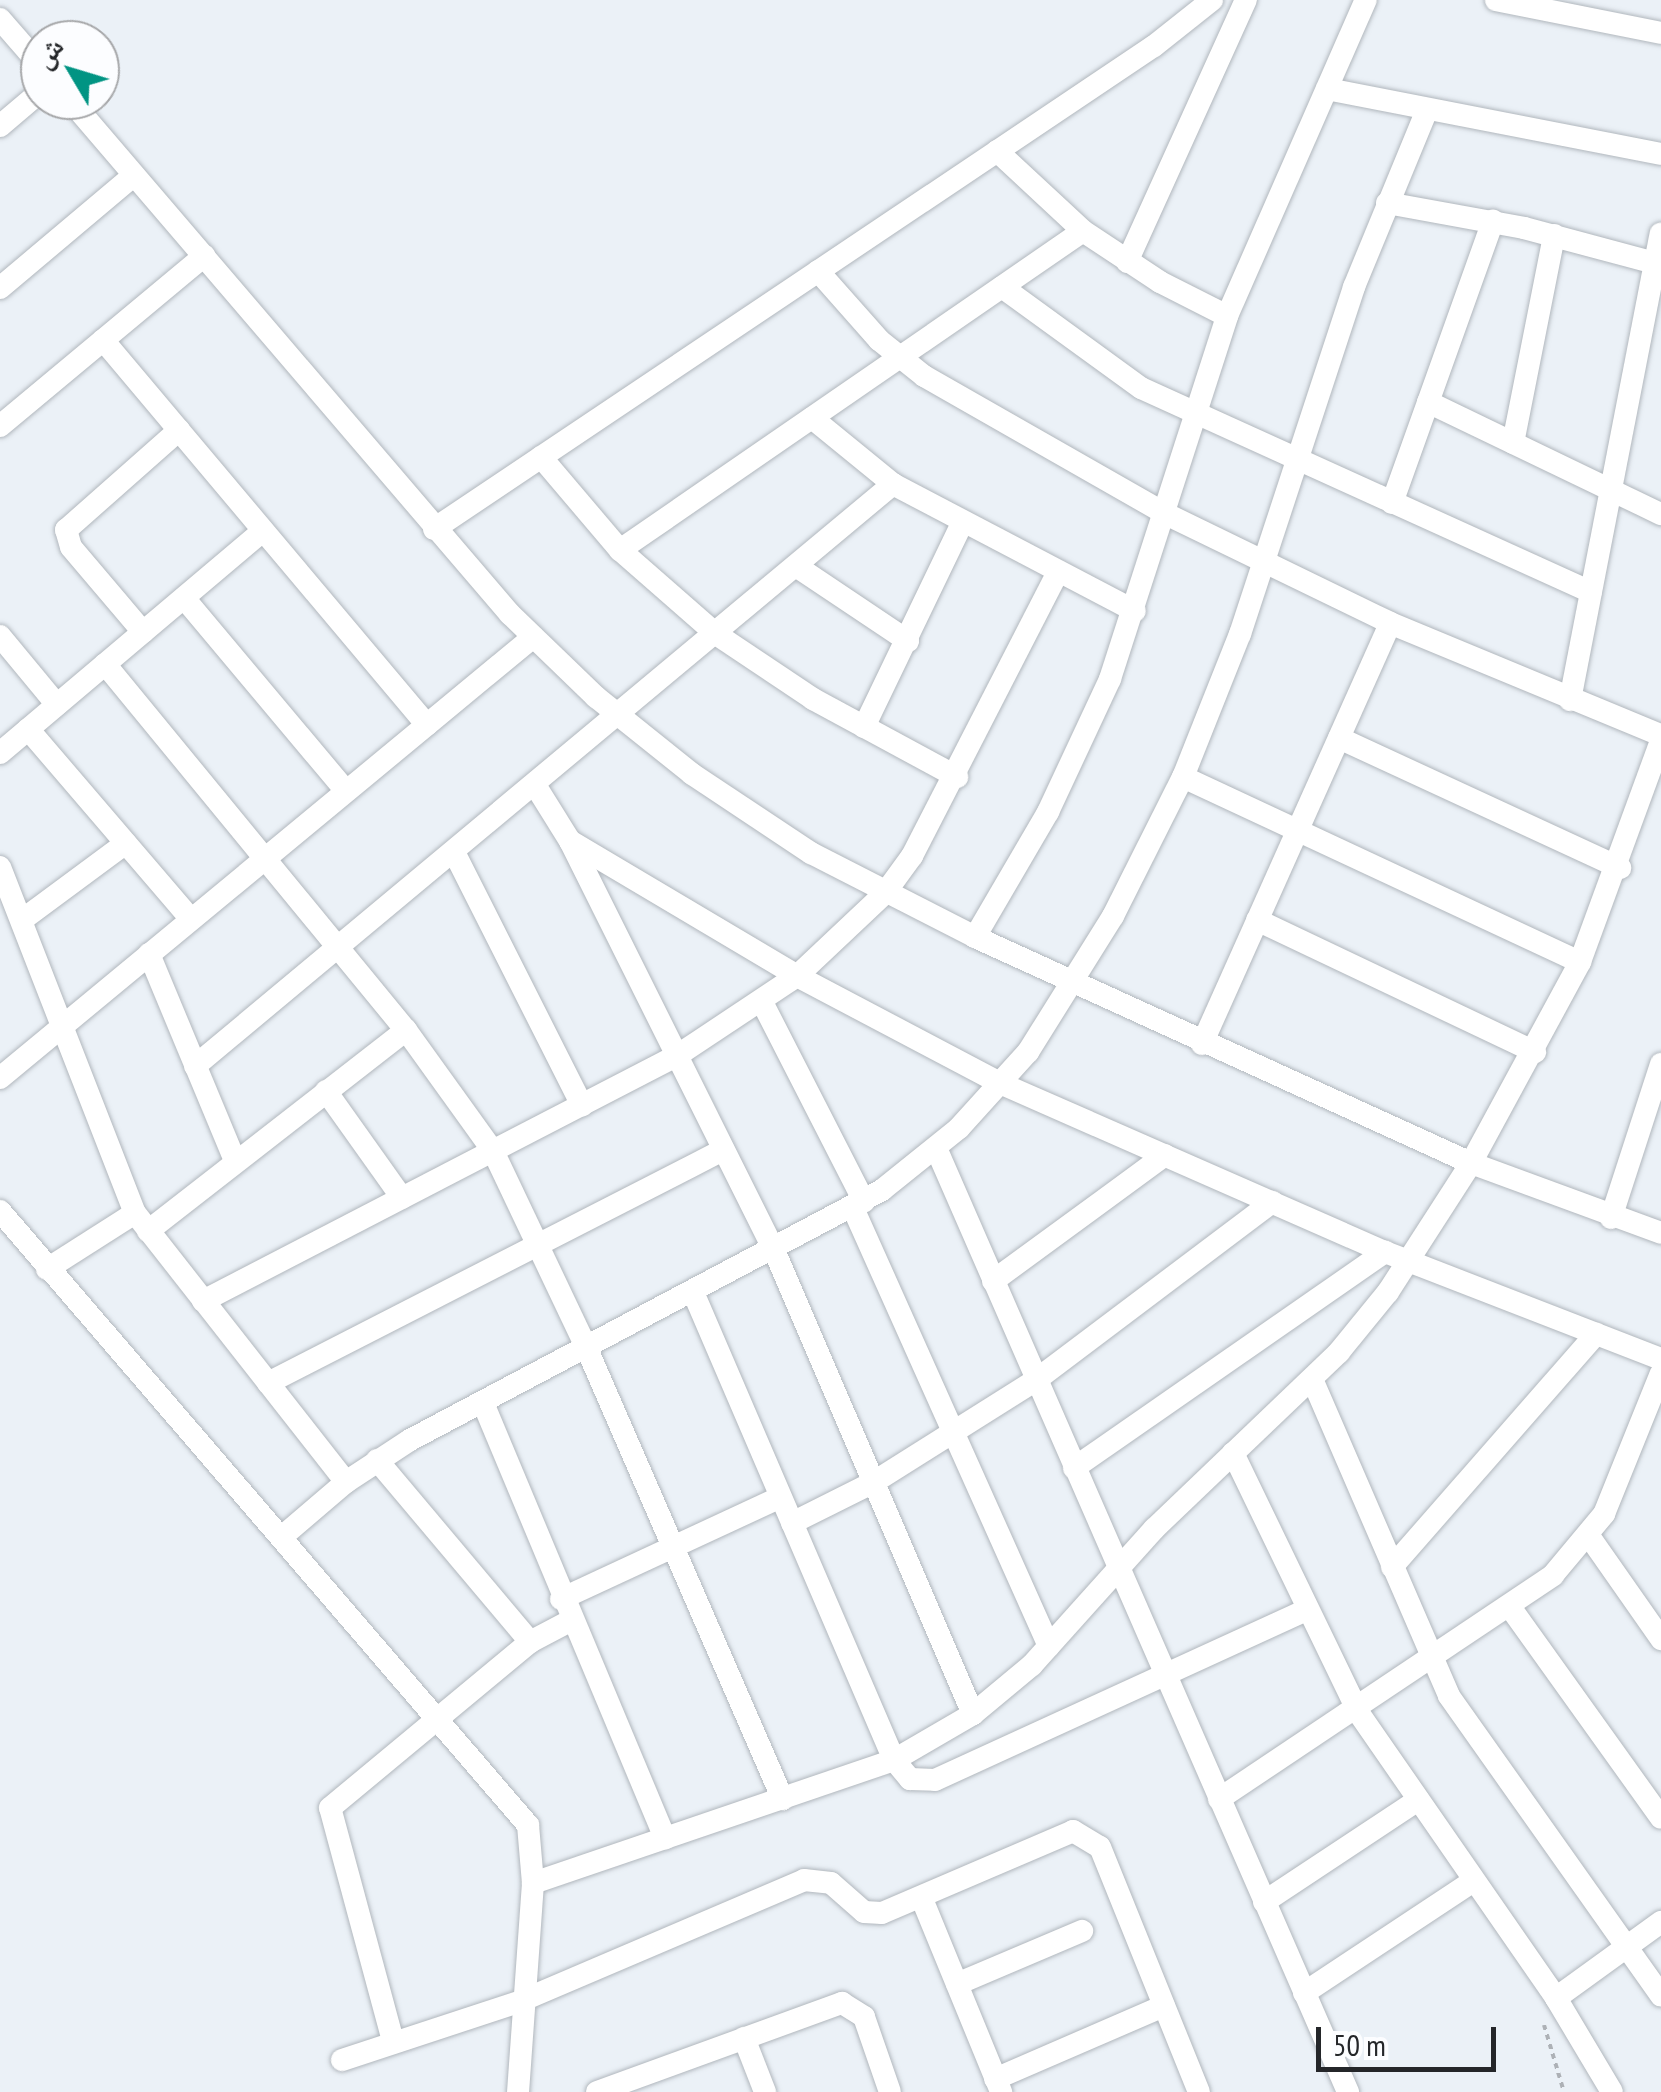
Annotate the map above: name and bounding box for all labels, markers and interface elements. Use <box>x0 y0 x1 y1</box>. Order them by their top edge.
north arrow <box>20 20 120 120</box>
text: ش <box>24 29 71 76</box>
scale bar <box>1321 2007 1501 2069</box>
text: 50 m <box>1333 2025 1386 2064</box>

